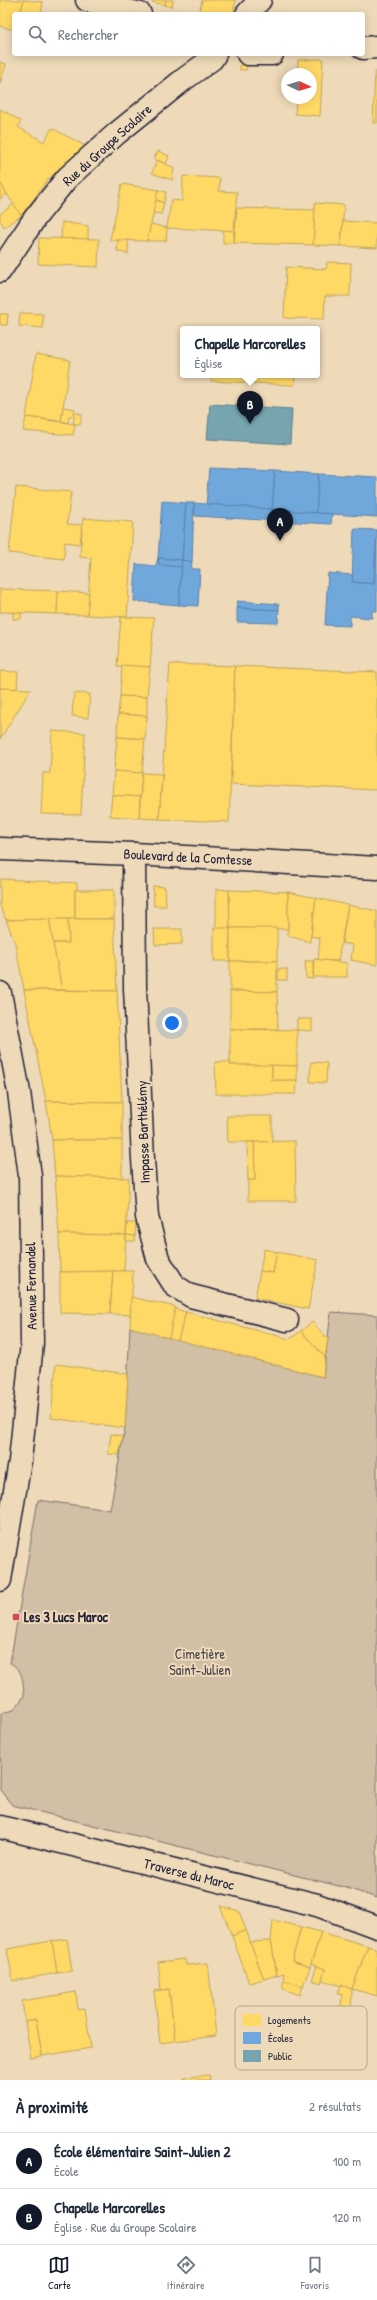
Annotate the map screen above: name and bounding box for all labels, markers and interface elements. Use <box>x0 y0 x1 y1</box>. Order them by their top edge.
search box <box>12 12 365 56</box>
icon: search <box>26 23 48 45</box>
text: Rechercher <box>58 24 119 45</box>
north arrow <box>281 68 317 104</box>
street label: Rue du Groupe Scolaire <box>58 99 156 191</box>
popup <box>180 326 320 378</box>
text: Chapelle Marcorelles <box>194 333 306 354</box>
text: Église <box>194 354 223 372</box>
pin: B <box>237 391 263 424</box>
pin: A <box>267 508 293 541</box>
street label: Boulevard de la Comtesse <box>123 844 253 869</box>
your location <box>162 1013 182 1033</box>
street label: Impasse Barthélémy <box>131 1080 155 1184</box>
street label: Avenue Fernandel <box>20 1242 41 1330</box>
place label: Les 3 Lucs Maroc <box>24 1607 109 1626</box>
marker: Les 3 Lucs Maroc <box>11 1612 21 1622</box>
park label: Cimetière Saint-Julien <box>169 1644 231 1679</box>
street label: Traverse du Maroc <box>142 1853 237 1894</box>
legend <box>235 2006 367 2070</box>
text: Logements <box>268 2013 311 2027</box>
text: Écoles <box>268 2031 293 2045</box>
text: Public <box>268 2049 293 2063</box>
text: À proximité <box>16 2095 88 2118</box>
text: 2 résultats <box>309 2097 361 2115</box>
text: École élémentaire Saint-Julien 2 <box>54 2141 231 2162</box>
text: A <box>26 2152 32 2170</box>
text: 100 m <box>333 2152 361 2170</box>
text: École <box>54 2162 79 2180</box>
text: Chapelle Marcorelles <box>54 2197 165 2218</box>
text: B <box>26 2208 32 2226</box>
text: 120 m <box>333 2208 361 2226</box>
text: Église · Rue du Groupe Scolaire <box>54 2218 197 2236</box>
tab: Carte <box>48 2254 71 2292</box>
tab: Itinéraire <box>167 2254 205 2292</box>
tab: Favoris <box>301 2254 329 2292</box>

